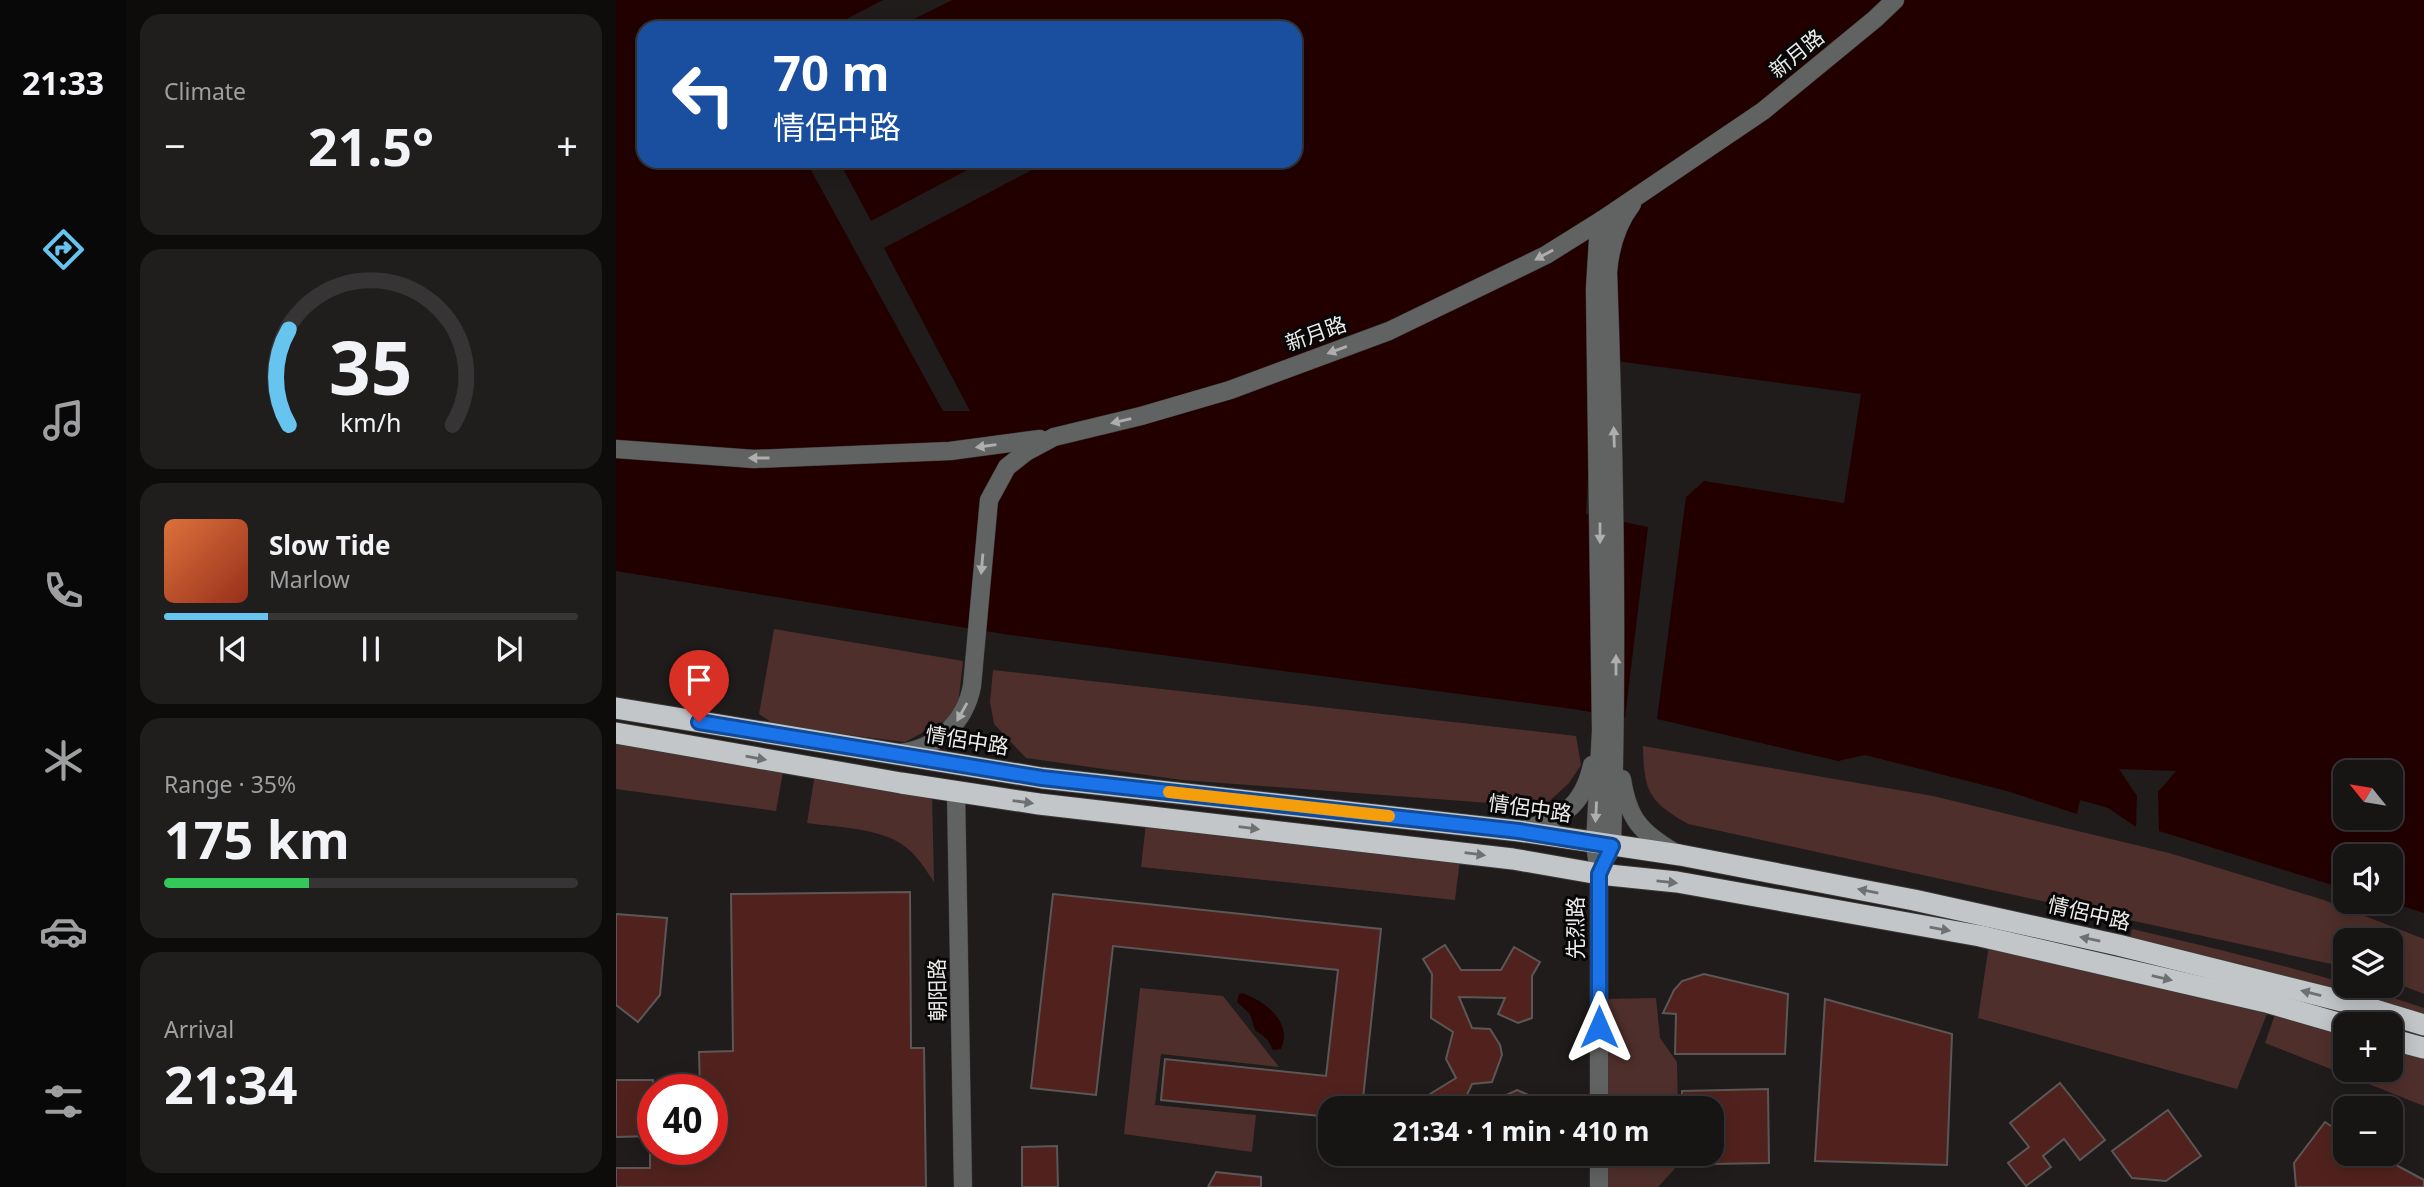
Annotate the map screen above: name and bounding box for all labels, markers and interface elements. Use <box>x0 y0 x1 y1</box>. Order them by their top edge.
street label: 新月路 <box>1763 23 1830 84</box>
text: 70 m <box>773 39 890 105</box>
icon: left <box>658 49 749 140</box>
text: 21:33 <box>22 61 104 104</box>
text: Climate <box>164 75 246 107</box>
text: 情侶中路 <box>773 105 901 148</box>
text: 21.5° <box>308 110 434 181</box>
text: − <box>164 119 186 171</box>
text: + <box>556 119 578 171</box>
icon: directions <box>39 225 88 274</box>
one-way arrow <box>1533 249 1553 261</box>
street label: 新月路 <box>1281 309 1350 357</box>
text: 35 <box>329 317 413 416</box>
one-way arrow <box>1327 345 1348 356</box>
icon: music <box>39 396 88 445</box>
text: km/h <box>340 405 402 439</box>
one-way arrow <box>1110 416 1132 427</box>
one-way arrow <box>1609 426 1620 448</box>
one-way arrow <box>975 441 997 452</box>
one-way arrow <box>748 452 770 464</box>
one-way arrow <box>1594 522 1606 544</box>
text: Slow Tide <box>269 527 391 563</box>
one-way arrow <box>976 553 987 575</box>
text: Marlow <box>269 563 350 595</box>
icon: phone <box>39 566 88 615</box>
icon: previous <box>214 630 252 668</box>
icon: pause <box>352 630 390 668</box>
icon: next <box>490 630 528 668</box>
pin <box>669 650 729 722</box>
one-way arrow <box>1610 654 1622 676</box>
icon: arrive <box>680 661 718 699</box>
one-way arrow <box>956 702 968 721</box>
street label: 情侶中路 <box>923 720 1011 760</box>
icon: climate <box>39 736 88 785</box>
one-way arrow <box>745 753 767 764</box>
north arrow <box>2333 760 2403 830</box>
map controls <box>2333 760 2403 1166</box>
text: Range · 35% <box>164 768 296 800</box>
street label: 情侶中路 <box>1487 788 1574 828</box>
one-way arrow <box>1013 796 1035 807</box>
one-way arrow <box>1591 801 1602 823</box>
text: 175 km <box>164 803 350 874</box>
one-way arrow <box>1238 823 1260 834</box>
button: sound <box>2333 844 2403 914</box>
one-way arrow <box>1465 849 1487 860</box>
one-way arrow <box>1656 876 1678 887</box>
one-way arrow <box>1857 886 1879 897</box>
street label: 情侶中路 <box>2045 890 2133 936</box>
street label: 先烈路 <box>1561 897 1589 960</box>
icon: car <box>39 907 88 956</box>
one-way arrow <box>1929 924 1951 935</box>
button: layers <box>2333 928 2403 998</box>
one-way arrow <box>2079 933 2101 944</box>
street label: 朝阳路 <box>922 958 952 1022</box>
one-way arrow <box>2151 973 2173 984</box>
one-way arrow <box>2300 987 2322 998</box>
position arrow <box>1562 990 1636 1064</box>
button: + <box>2333 1012 2403 1082</box>
text: Arrival <box>164 1013 234 1045</box>
text: 21:34 <box>164 1048 298 1119</box>
speed limit sign: 40 <box>637 1074 728 1165</box>
icon: filters <box>39 1077 88 1126</box>
button: − <box>2333 1096 2403 1166</box>
text: 21:34 · 1 min · 410 m <box>1393 1113 1649 1149</box>

